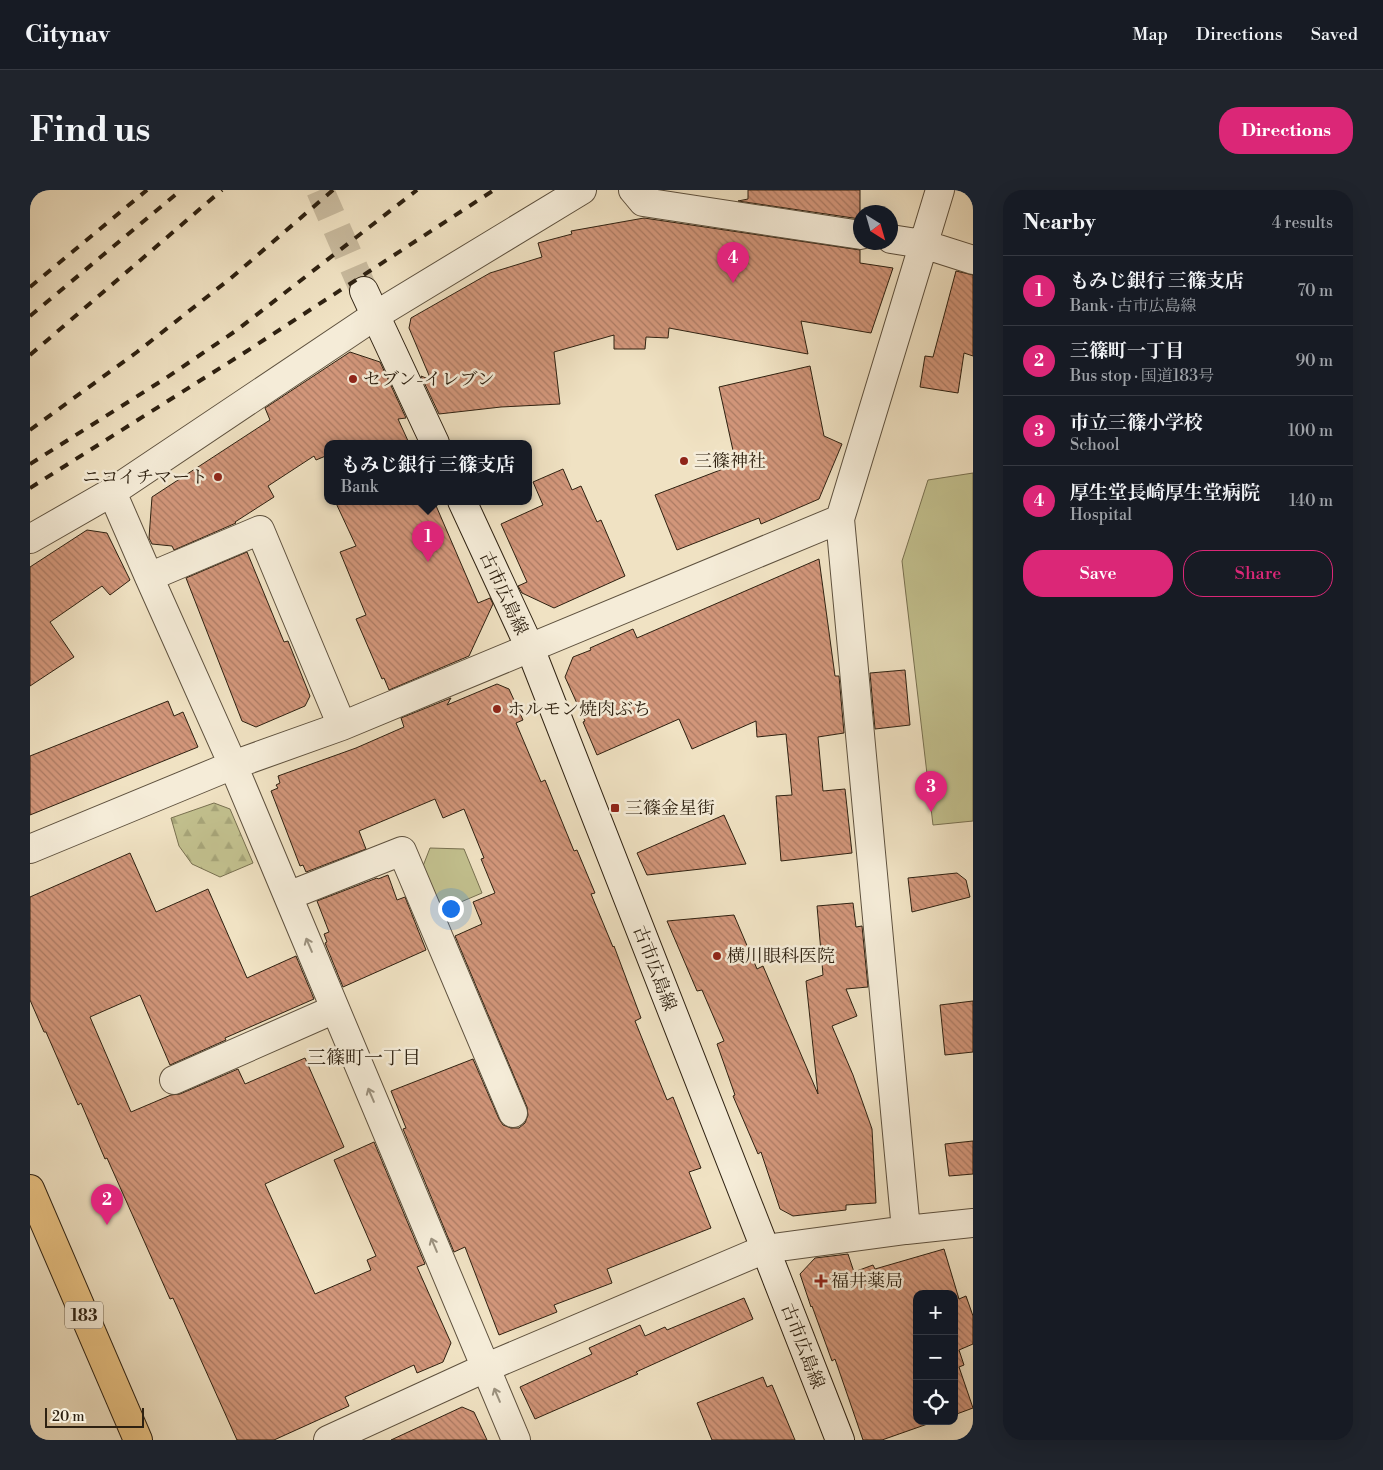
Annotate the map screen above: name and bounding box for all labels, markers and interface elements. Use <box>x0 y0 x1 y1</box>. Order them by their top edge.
text: Citynav <box>25 20 110 50</box>
text: Map <box>1132 23 1168 46</box>
text: Directions <box>1196 23 1283 46</box>
text: Saved <box>1311 23 1358 46</box>
button: Directions <box>1219 107 1353 154</box>
text: Find us <box>30 109 150 152</box>
north arrow <box>853 205 898 250</box>
text: Nearby <box>1023 210 1096 236</box>
text: 4 results <box>1272 213 1333 233</box>
pin: 4 <box>717 242 749 283</box>
text: もみじ銀行 三篠支店 <box>1070 269 1244 293</box>
text: 1 <box>1035 281 1043 301</box>
text: 70 m <box>1297 281 1333 301</box>
text: Bank · 古市広島線 <box>1070 296 1196 316</box>
text: 三篠町一丁目 <box>1070 339 1184 363</box>
text: 2 <box>1034 351 1044 371</box>
text: 90 m <box>1295 351 1333 371</box>
text: Bus stop · 国道183号 <box>1070 366 1214 386</box>
place label: セブン-イレブン <box>363 368 495 391</box>
marker: セブン-イレブン <box>347 373 359 385</box>
text: 市立三篠小学校 <box>1070 411 1203 435</box>
text: 3 <box>1034 421 1044 441</box>
text: 100 m <box>1288 421 1333 441</box>
text: School <box>1070 435 1119 455</box>
popup <box>324 440 532 505</box>
place label: 三篠神社 <box>694 450 766 473</box>
text: もみじ銀行 三篠支店 <box>341 453 515 477</box>
marker: 三篠神社 <box>678 455 690 467</box>
place label: ニコイチマート <box>83 466 208 489</box>
marker: ニコイチマート <box>212 471 224 483</box>
text: Bank <box>341 477 378 497</box>
text: 厚生堂長崎厚生堂病院 <box>1070 481 1260 505</box>
text: 4 <box>1034 491 1044 511</box>
text: 140 m <box>1289 491 1333 511</box>
text: Hospital <box>1070 505 1132 525</box>
pin: 1 <box>412 521 444 562</box>
street label: 古市広島線 <box>474 548 533 639</box>
button: Save <box>1023 550 1173 597</box>
button: Share <box>1183 550 1333 597</box>
place label: ホルモン焼肉ぶち <box>507 698 651 721</box>
marker: ホルモン焼肉ぶち <box>491 703 503 715</box>
pin: 3 <box>915 771 947 812</box>
place label: 三篠金星街 <box>625 797 715 820</box>
marker: 三篠金星街 <box>609 802 621 814</box>
your location <box>438 896 464 922</box>
street label: 古市広島線 <box>628 922 681 1014</box>
one-way arrow <box>304 938 313 953</box>
place label: 横川眼科医院 <box>727 945 835 968</box>
marker: 横川眼科医院 <box>711 950 723 962</box>
district label: 三篠町一丁目 <box>307 1046 421 1070</box>
one-way arrow <box>366 1088 376 1103</box>
pin: 2 <box>91 1184 123 1225</box>
one-way arrow <box>429 1238 438 1253</box>
place label: 福井薬局 <box>831 1270 903 1293</box>
marker: 福井薬局 <box>815 1275 827 1287</box>
map controls <box>913 1290 958 1425</box>
button: + <box>913 1290 958 1335</box>
street label: 古市広島線 <box>776 1300 829 1392</box>
road number: 183 <box>65 1302 103 1328</box>
button: − <box>913 1335 958 1380</box>
button: locate <box>913 1380 958 1425</box>
one-way arrow <box>491 1388 501 1403</box>
scale bar <box>45 1405 144 1428</box>
text: 20 m <box>52 1408 84 1426</box>

